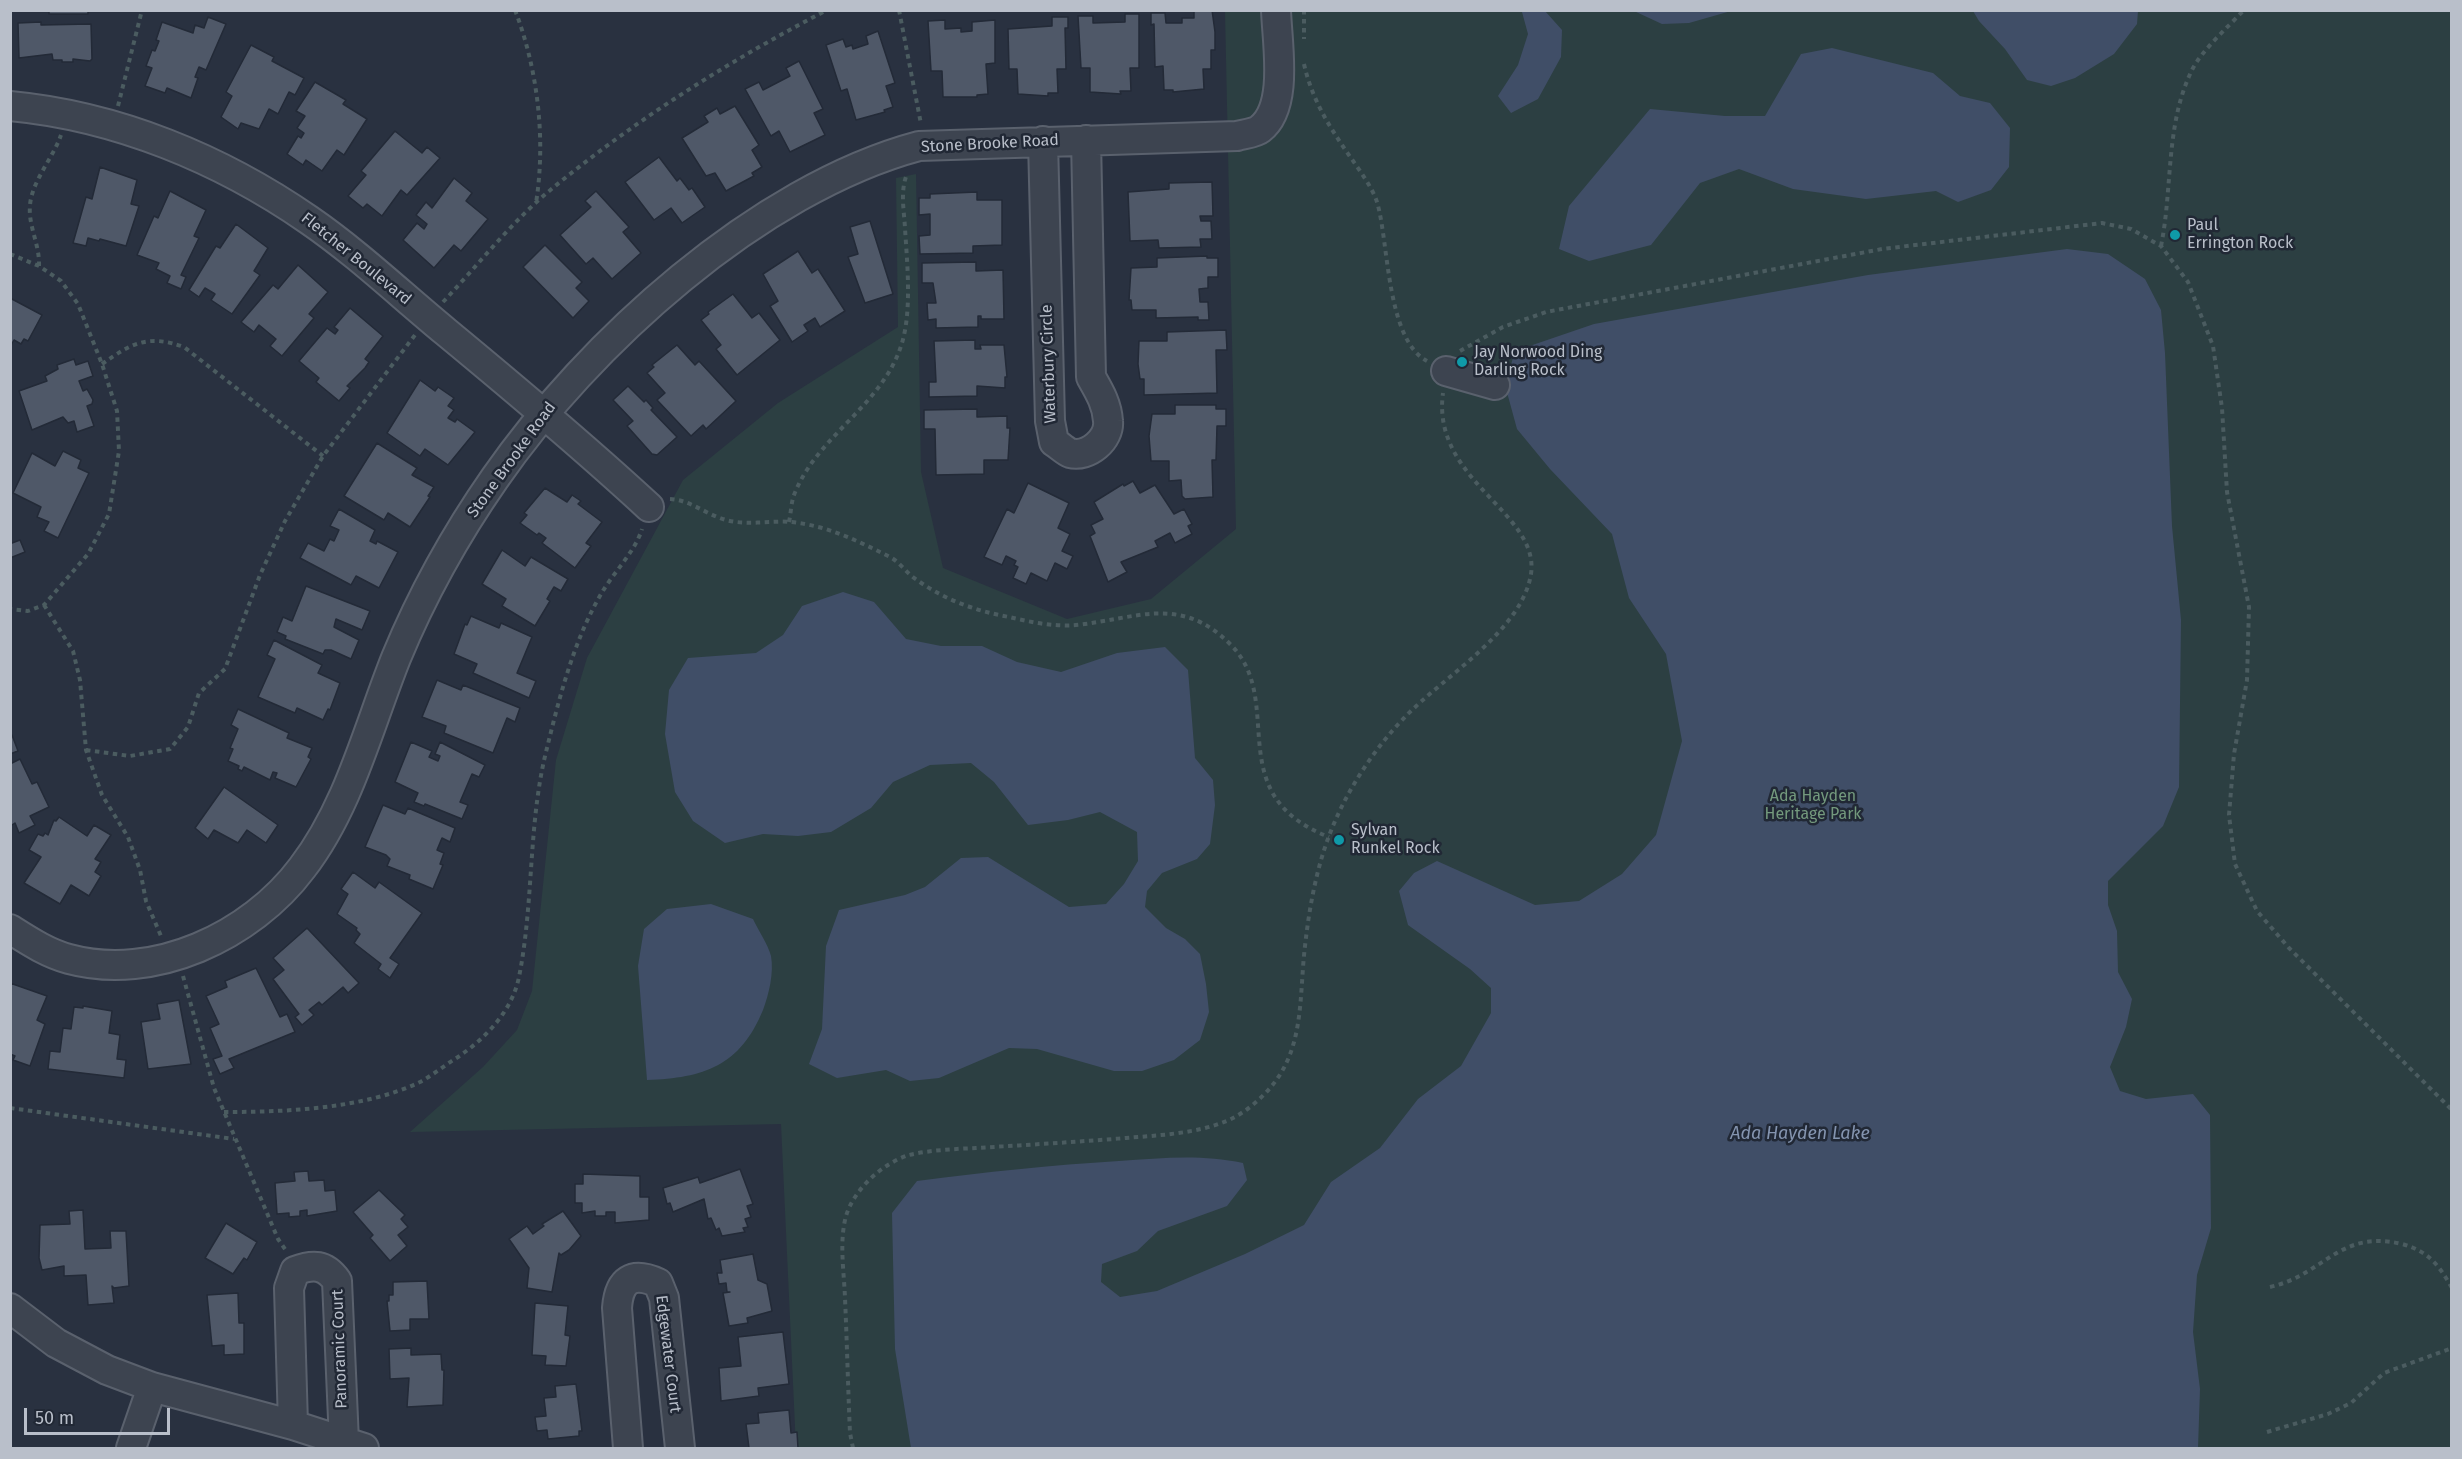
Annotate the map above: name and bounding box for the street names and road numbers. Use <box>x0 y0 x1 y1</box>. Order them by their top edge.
street label: Stone Brooke Road <box>921 131 1059 157</box>
street label: Fletcher Boulevard <box>297 209 415 309</box>
street label: Waterbury Circle <box>1037 304 1061 424</box>
street label: Stone Brooke Road <box>464 399 560 521</box>
street label: Panoramic Court <box>328 1289 352 1409</box>
street label: Edgewater Court <box>651 1294 685 1414</box>

